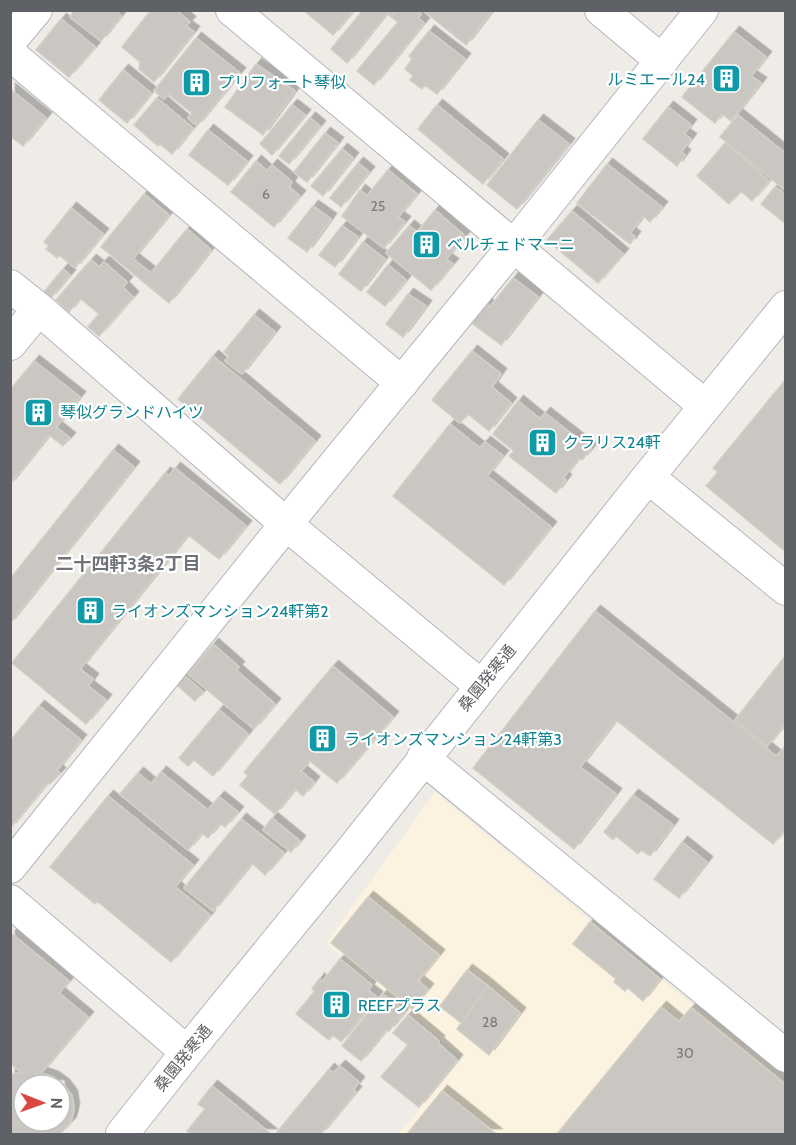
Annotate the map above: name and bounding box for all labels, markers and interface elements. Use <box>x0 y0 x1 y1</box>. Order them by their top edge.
building icon: ルミエール24 <box>710 63 742 95</box>
building icon: プリフォート琴似 <box>181 66 213 98</box>
place label: ルミエール24 <box>607 70 705 89</box>
place label: プリフォート琴似 <box>218 73 346 92</box>
house number: 6 <box>262 185 270 203</box>
house number: 25 <box>371 197 385 215</box>
building icon: ベルチェドマーニ <box>410 228 442 260</box>
place label: ベルチェドマーニ <box>447 235 575 254</box>
building icon: 琴似グランドハイツ <box>23 396 55 428</box>
place label: 琴似グランドハイツ <box>60 403 204 422</box>
building icon: クラリス24軒 <box>526 426 558 458</box>
place label: クラリス24軒 <box>563 433 661 452</box>
district label: 二十四軒3条2丁目 <box>55 553 201 575</box>
building icon: ライオンズマンション24軒第2 <box>74 595 106 627</box>
place label: ライオンズマンション24軒第2 <box>111 602 329 621</box>
street label: 桑園発寒通 <box>454 641 520 715</box>
building icon: ライオンズマンション24軒第3 <box>307 723 339 755</box>
place label: ライオンズマンション24軒第3 <box>344 730 562 749</box>
building icon: REEFプラス <box>321 989 353 1021</box>
place label: REEFプラス <box>358 996 441 1015</box>
house number: 28 <box>482 1013 498 1031</box>
street label: 桑園発寒通 <box>150 1021 216 1095</box>
house number: 30 <box>676 1044 694 1062</box>
north arrow <box>12 1073 72 1133</box>
text: N <box>47 1097 66 1109</box>

